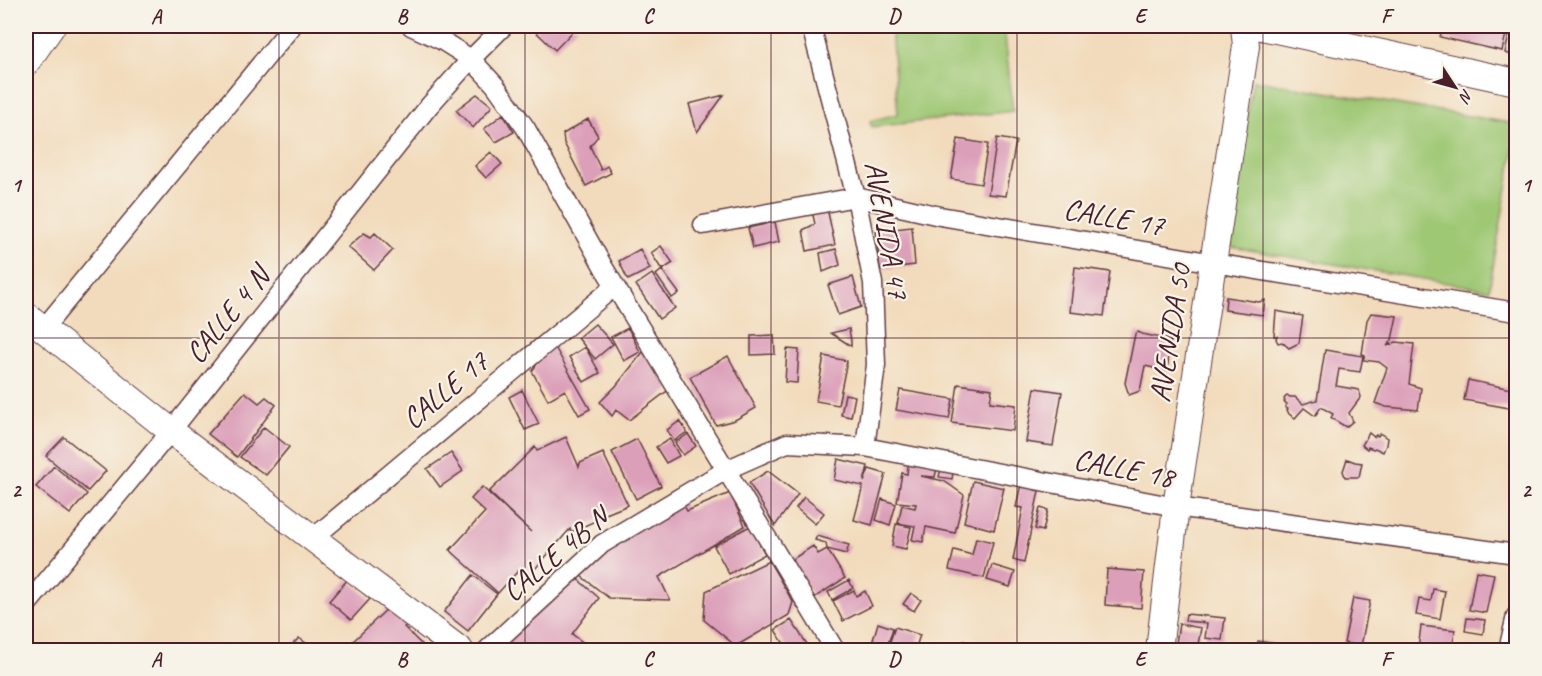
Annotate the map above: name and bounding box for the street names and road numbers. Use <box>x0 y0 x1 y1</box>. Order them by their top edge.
street label: AVENIDA 47 <box>856 158 918 303</box>
street label: CALLE 17 <box>1061 189 1169 245</box>
street label: CALLE 4 N <box>177 255 280 371</box>
street label: AVENIDA 50 <box>1140 259 1200 405</box>
street label: CALLE 17 <box>394 342 497 437</box>
street label: CALLE 18 <box>1071 440 1180 497</box>
street label: CALLE 4B N <box>494 496 619 610</box>

